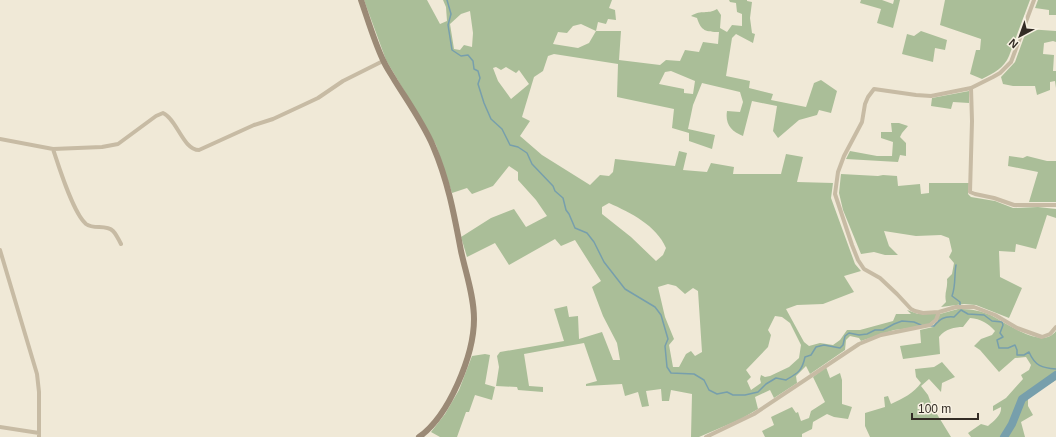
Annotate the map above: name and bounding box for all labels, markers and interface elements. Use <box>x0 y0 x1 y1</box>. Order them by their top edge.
north arrow <box>1000 16 1040 56</box>
text: N <box>1006 36 1020 51</box>
scale bar <box>912 395 978 421</box>
text: 100 m <box>918 402 951 416</box>

